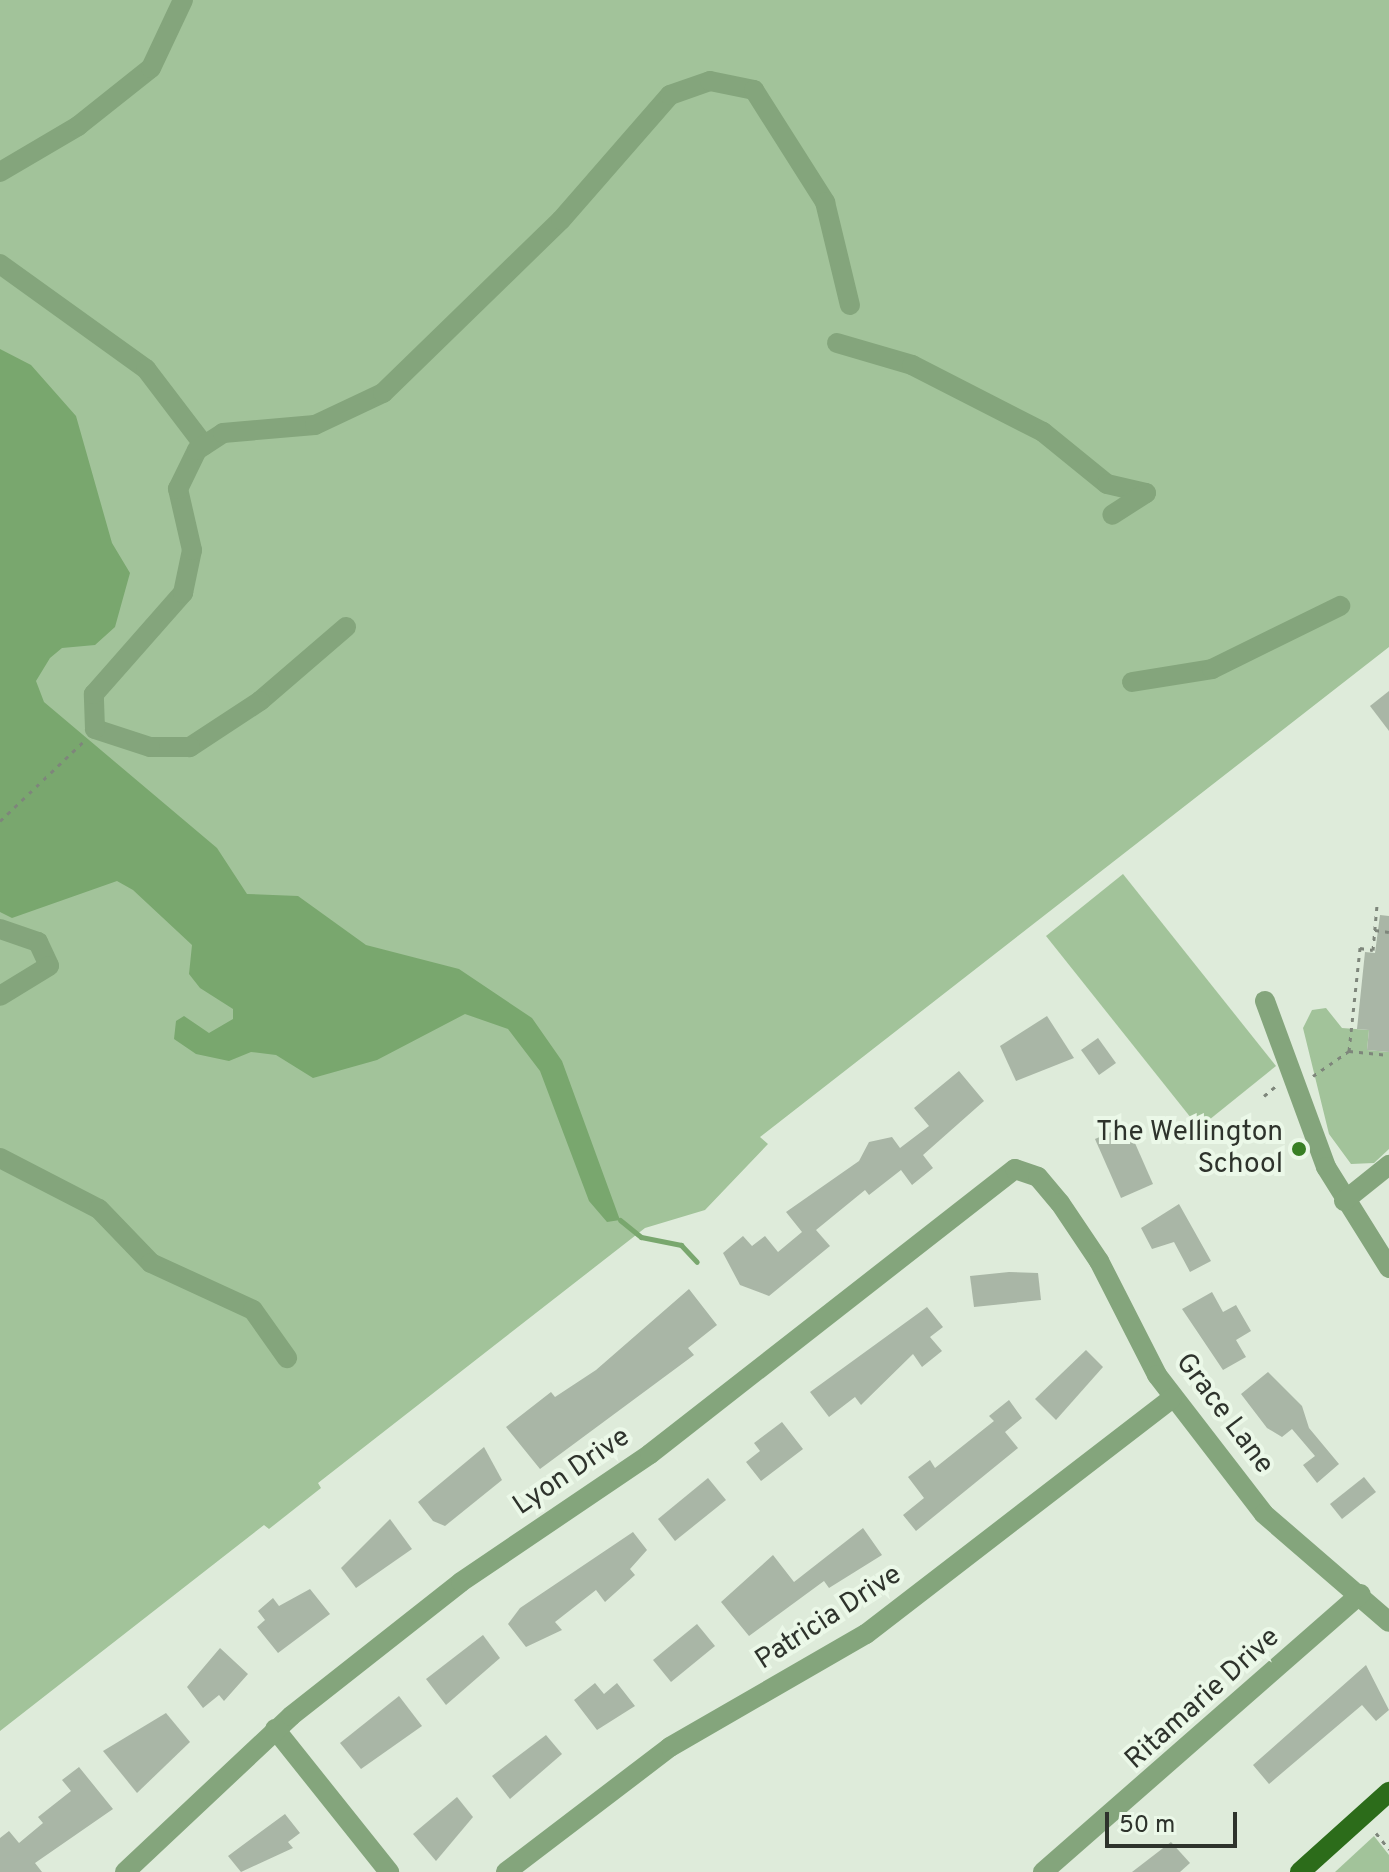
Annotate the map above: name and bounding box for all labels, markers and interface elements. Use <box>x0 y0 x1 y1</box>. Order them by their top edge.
place label: The Wellington School <box>1096 1116 1283 1182</box>
marker: The Wellington School <box>1290 1140 1308 1158</box>
street label: Grace Lane <box>1168 1347 1280 1481</box>
street label: Lyon Drive <box>507 1421 637 1523</box>
street label: Patricia Drive <box>750 1558 908 1678</box>
street label: Ritamarie Drive <box>1119 1621 1287 1777</box>
scale bar <box>1109 1796 1241 1846</box>
text: 50 m <box>1119 1811 1175 1841</box>

